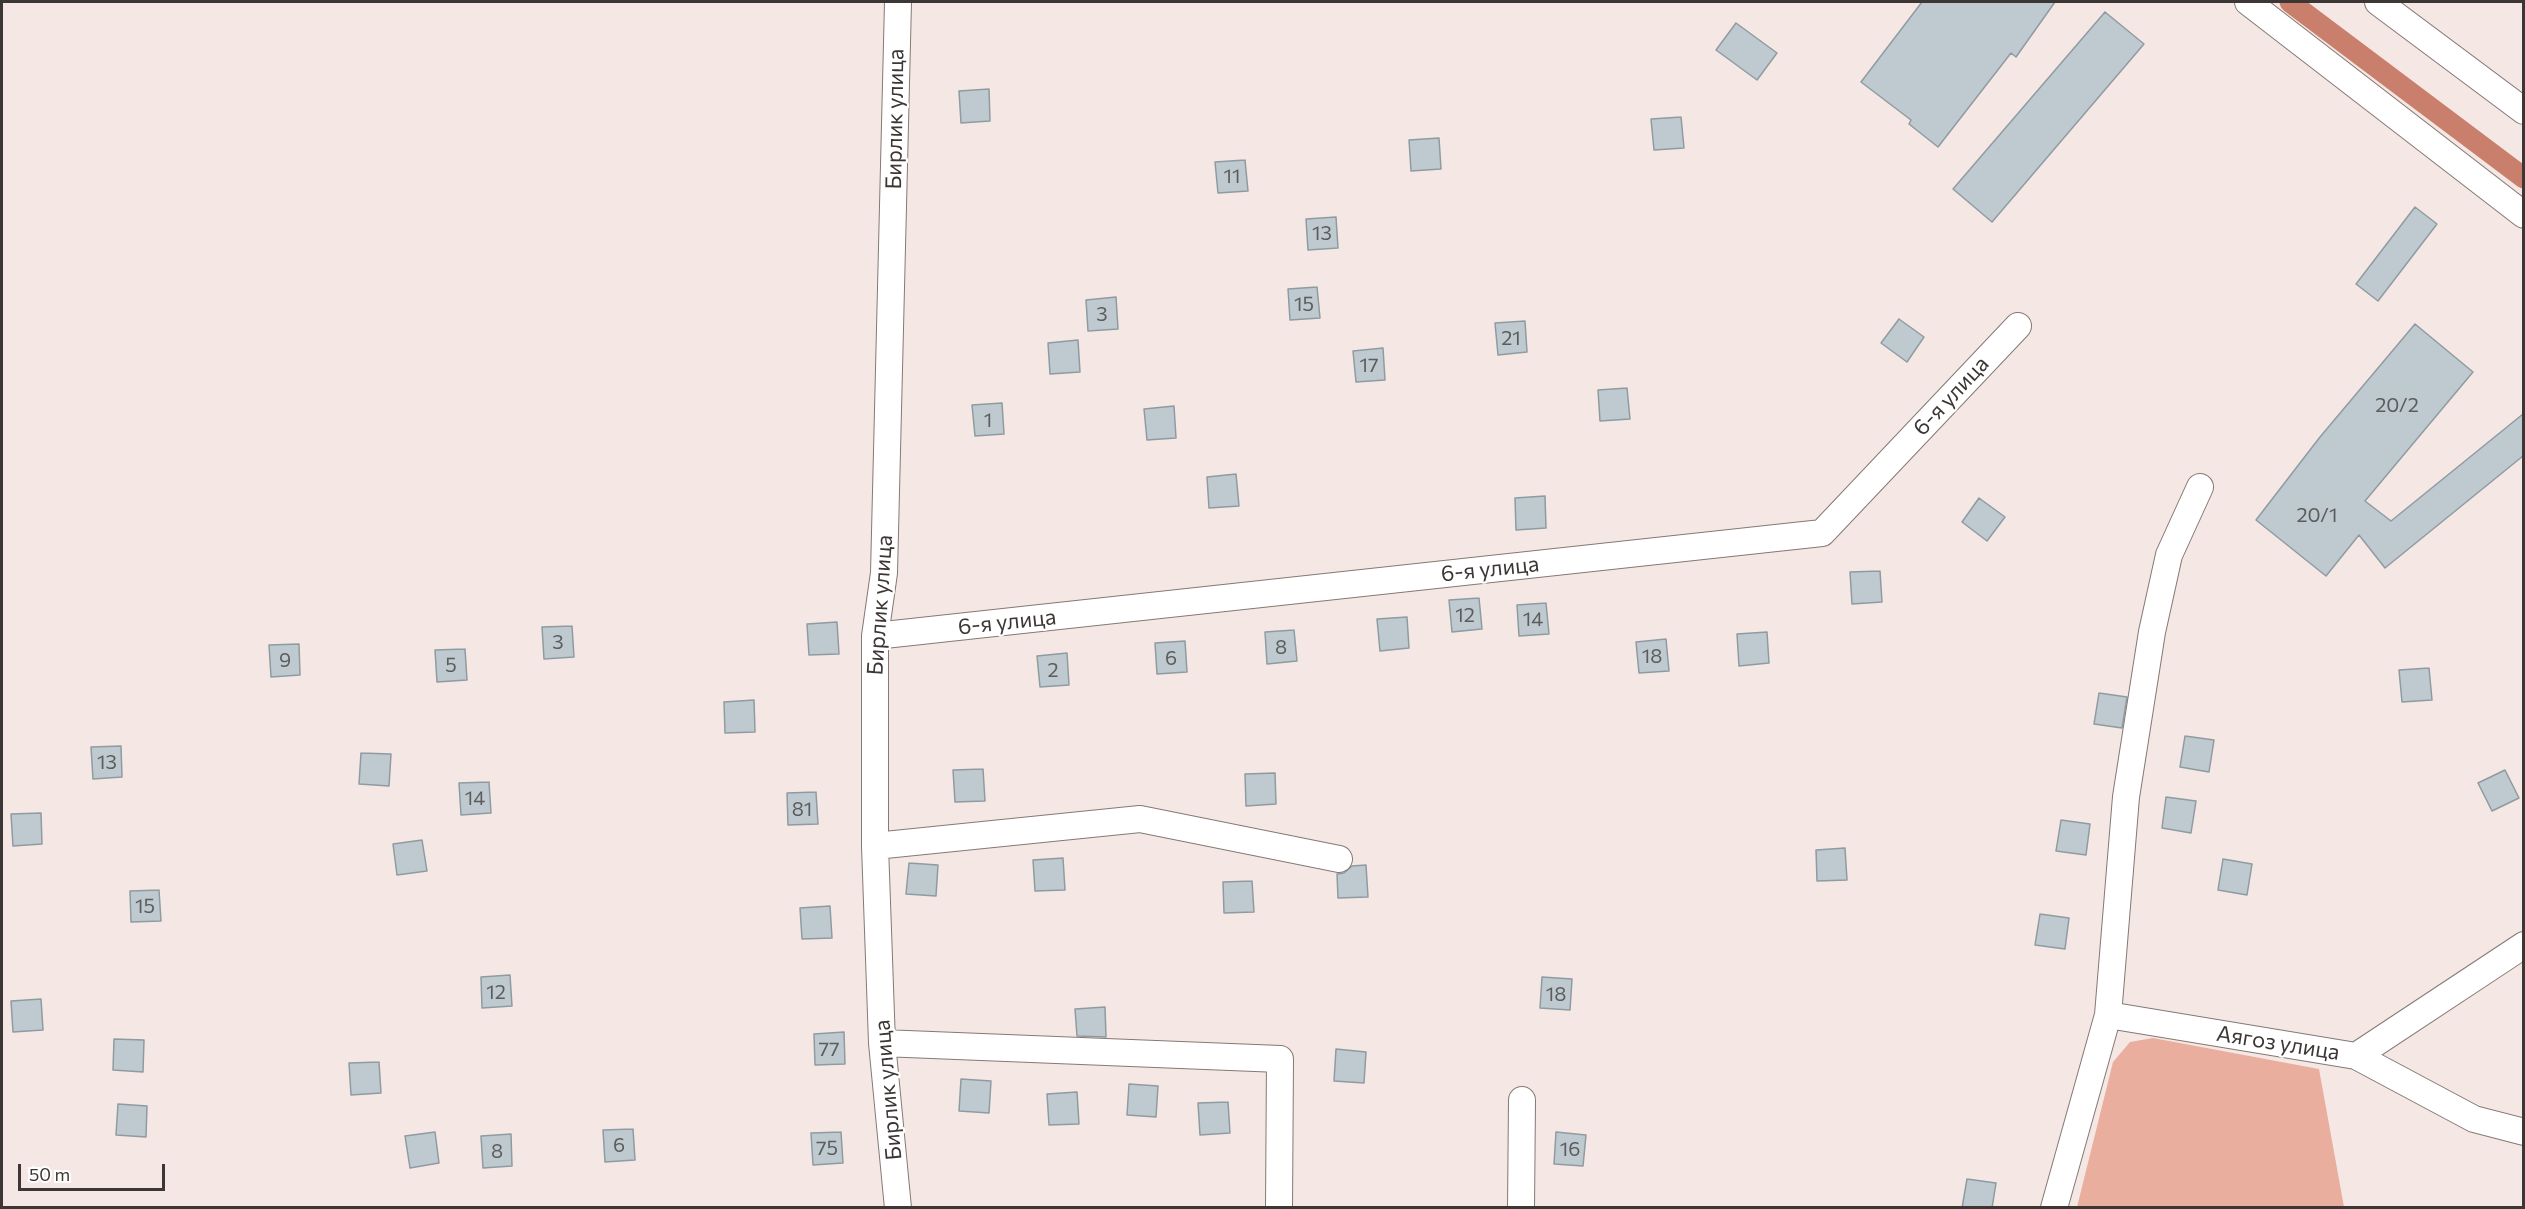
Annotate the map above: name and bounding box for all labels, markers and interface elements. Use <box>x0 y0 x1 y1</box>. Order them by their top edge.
street label: Бирлик улица <box>881 48 909 190</box>
house number: 11 <box>1223 164 1241 188</box>
house number: 13 <box>1312 221 1332 245</box>
house number: 15 <box>1294 292 1314 316</box>
house number: 3 <box>1096 302 1108 326</box>
house number: 21 <box>1501 326 1521 350</box>
street label: 6-я улица <box>1908 351 1994 441</box>
house number: 17 <box>1359 353 1379 377</box>
house number: 20/2 <box>2375 393 2419 417</box>
house number: 1 <box>984 408 992 432</box>
house number: 20/1 <box>2296 503 2338 527</box>
street label: Бирлик улица <box>862 534 898 676</box>
street label: 6-я улица <box>1440 551 1540 587</box>
house number: 12 <box>1455 603 1475 627</box>
street label: 6-я улица <box>957 604 1057 640</box>
house number: 14 <box>1523 607 1543 631</box>
house number: 3 <box>552 630 564 654</box>
house number: 8 <box>1275 635 1287 659</box>
house number: 18 <box>1642 644 1662 668</box>
house number: 6 <box>1165 646 1177 670</box>
house number: 9 <box>279 648 291 672</box>
house number: 5 <box>445 653 457 677</box>
house number: 2 <box>1047 658 1059 682</box>
house number: 13 <box>97 750 117 774</box>
house number: 14 <box>465 786 485 810</box>
house number: 81 <box>792 797 812 821</box>
house number: 15 <box>135 894 155 918</box>
house number: 12 <box>486 980 506 1004</box>
house number: 18 <box>1546 982 1566 1006</box>
street label: Бирлик улица <box>869 1019 907 1161</box>
street label: Аягоз улица <box>2215 1020 2341 1066</box>
house number: 77 <box>818 1037 840 1061</box>
house number: 6 <box>613 1133 625 1157</box>
house number: 75 <box>816 1136 838 1160</box>
house number: 16 <box>1560 1137 1580 1161</box>
house number: 8 <box>491 1139 503 1163</box>
scale bar <box>21 1152 168 1190</box>
text: 50 m <box>29 1163 70 1185</box>

